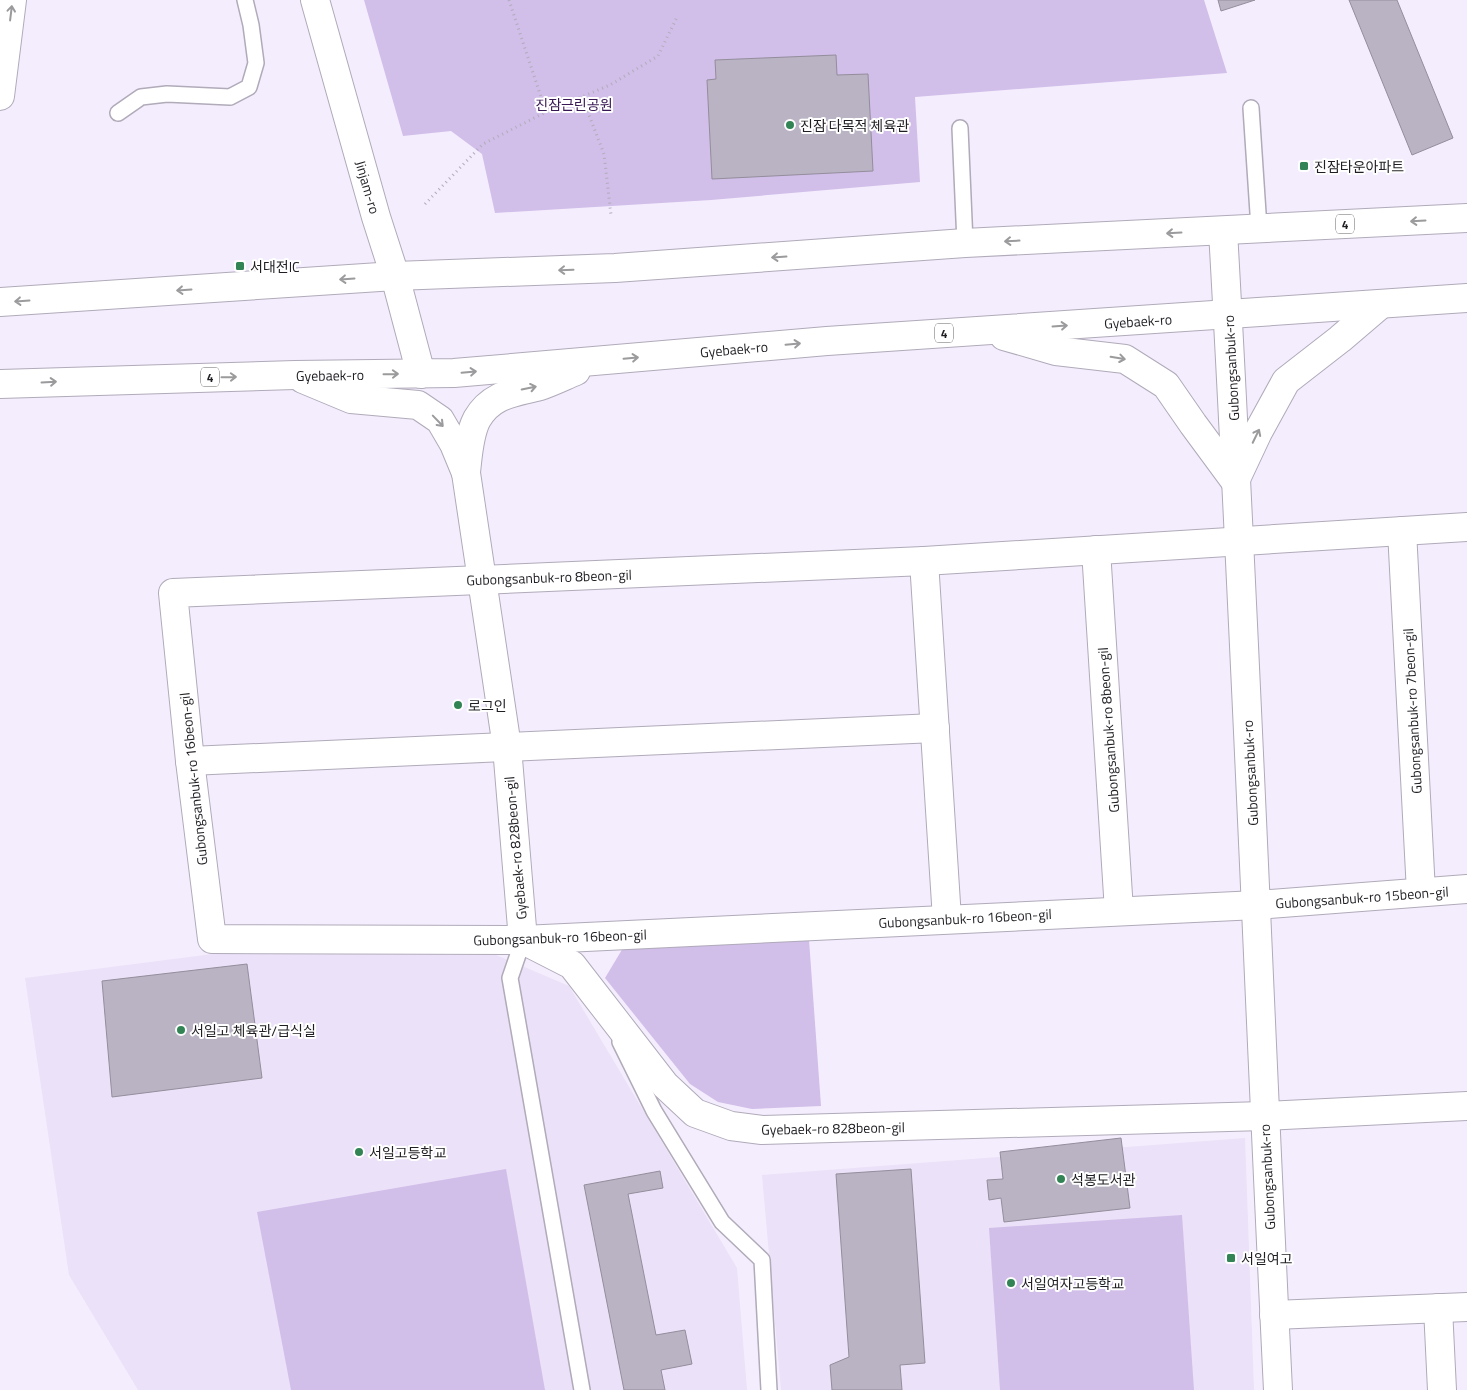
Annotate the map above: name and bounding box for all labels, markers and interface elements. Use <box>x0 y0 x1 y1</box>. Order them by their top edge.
one-way arrow <box>6 6 16 22</box>
park label: 진잠근린공원 <box>535 94 613 115</box>
place label: 진잠 다목적 체육관 <box>800 115 909 136</box>
marker: 진잠 다목적 체육관 <box>784 119 796 131</box>
place label: 진잠타운아파트 <box>1314 156 1404 177</box>
street label: Jinjam-ro <box>350 158 386 216</box>
marker: 진잠타운아파트 <box>1298 160 1310 172</box>
road number: 4 <box>1336 214 1354 233</box>
one-way arrow <box>1411 216 1427 225</box>
one-way arrow <box>1167 228 1183 237</box>
one-way arrow <box>1004 236 1020 245</box>
one-way arrow <box>771 252 787 261</box>
place label: 서대전IC <box>250 256 300 277</box>
marker: 서대전IC <box>234 260 246 272</box>
one-way arrow <box>558 265 574 275</box>
one-way arrow <box>339 275 355 284</box>
one-way arrow <box>177 285 193 295</box>
one-way arrow <box>15 296 31 305</box>
street label: Gyebaek-ro <box>1103 308 1173 334</box>
street label: Gubongsanbuk-ro <box>1218 315 1244 421</box>
one-way arrow <box>1052 321 1068 330</box>
road number: 4 <box>935 323 953 342</box>
street label: Gyebaek-ro <box>699 336 769 362</box>
one-way arrow <box>785 339 801 348</box>
one-way arrow <box>623 353 639 362</box>
one-way arrow <box>1110 354 1126 364</box>
street label: Gyebaek-ro <box>296 364 364 386</box>
one-way arrow <box>461 367 477 376</box>
road number: 4 <box>201 368 219 387</box>
one-way arrow <box>383 370 399 379</box>
one-way arrow <box>220 372 236 382</box>
one-way arrow <box>40 377 56 387</box>
one-way arrow <box>521 383 537 392</box>
one-way arrow <box>432 415 444 427</box>
one-way arrow <box>1251 429 1261 444</box>
street label: Gubongsanbuk-ro 8beon-gil <box>466 564 632 590</box>
street label: Gubongsanbuk-ro 7beon-gil <box>1397 628 1427 794</box>
street label: Gubongsanbuk-ro 8beon-gil <box>1092 647 1124 813</box>
street label: Gubongsanbuk-ro 16beon-gil <box>173 692 213 866</box>
place label: 로그인 <box>468 695 507 716</box>
marker: 로그인 <box>452 699 464 711</box>
street label: Gubongsanbuk-ro <box>1237 720 1263 826</box>
street label: Gyebaek-ro 828beon-gil <box>498 776 532 920</box>
street label: Gubongsanbuk-ro 15beon-gil <box>1275 880 1449 914</box>
street label: Gubongsanbuk-ro 16beon-gil <box>878 903 1052 933</box>
street label: Gubongsanbuk-ro 16beon-gil <box>473 923 647 951</box>
place label: 서일고 체육관/급식실 <box>191 1020 316 1041</box>
marker: 서일고 체육관/급식실 <box>175 1024 187 1036</box>
street label: Gyebaek-ro 828beon-gil <box>761 1116 905 1140</box>
street label: Gubongsanbuk-ro <box>1254 1124 1280 1230</box>
place label: 서일고등학교 <box>369 1142 446 1163</box>
marker: 서일고등학교 <box>353 1146 365 1158</box>
place label: 석봉도서관 <box>1071 1169 1136 1190</box>
marker: 석봉도서관 <box>1055 1173 1067 1185</box>
place label: 서일여고 <box>1241 1248 1293 1269</box>
marker: 서일여고 <box>1225 1252 1237 1264</box>
place label: 서일여자고등학교 <box>1021 1273 1124 1294</box>
marker: 서일여자고등학교 <box>1005 1277 1017 1289</box>

